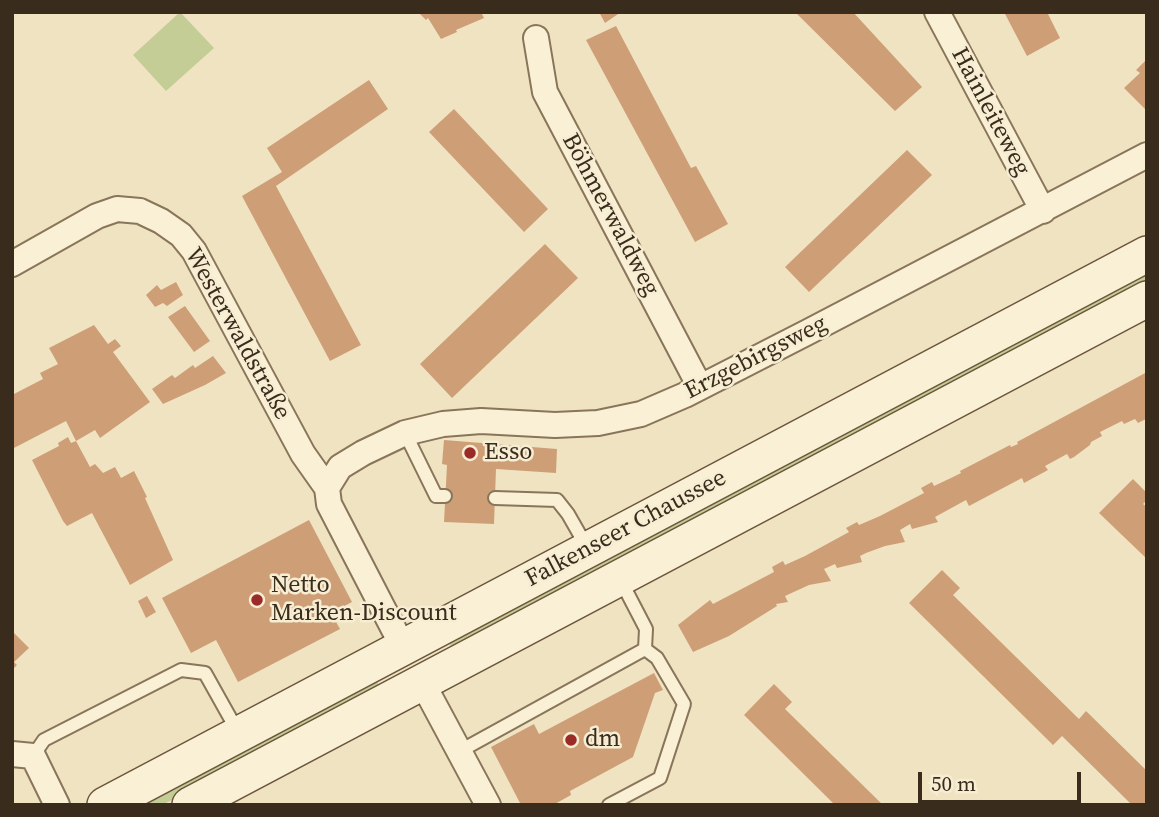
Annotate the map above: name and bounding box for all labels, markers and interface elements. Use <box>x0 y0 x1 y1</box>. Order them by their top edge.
street label: Hainleiteweg <box>944 43 1036 181</box>
street label: Böhmerwaldweg <box>555 129 665 301</box>
street label: Westerwaldstraße <box>178 243 296 425</box>
street label: Erzgebirgsweg <box>680 310 832 406</box>
place label: Esso <box>484 439 532 467</box>
marker: Esso <box>462 445 478 461</box>
street label: Falkenseer Chaussee <box>521 464 731 594</box>
place label: Netto Marken-Discount <box>271 572 457 628</box>
marker: Netto Marken-Discount <box>249 592 265 608</box>
place label: dm <box>585 726 620 754</box>
marker: dm <box>563 732 579 748</box>
scale bar <box>921 758 1084 802</box>
text: 50 m <box>931 769 976 798</box>

